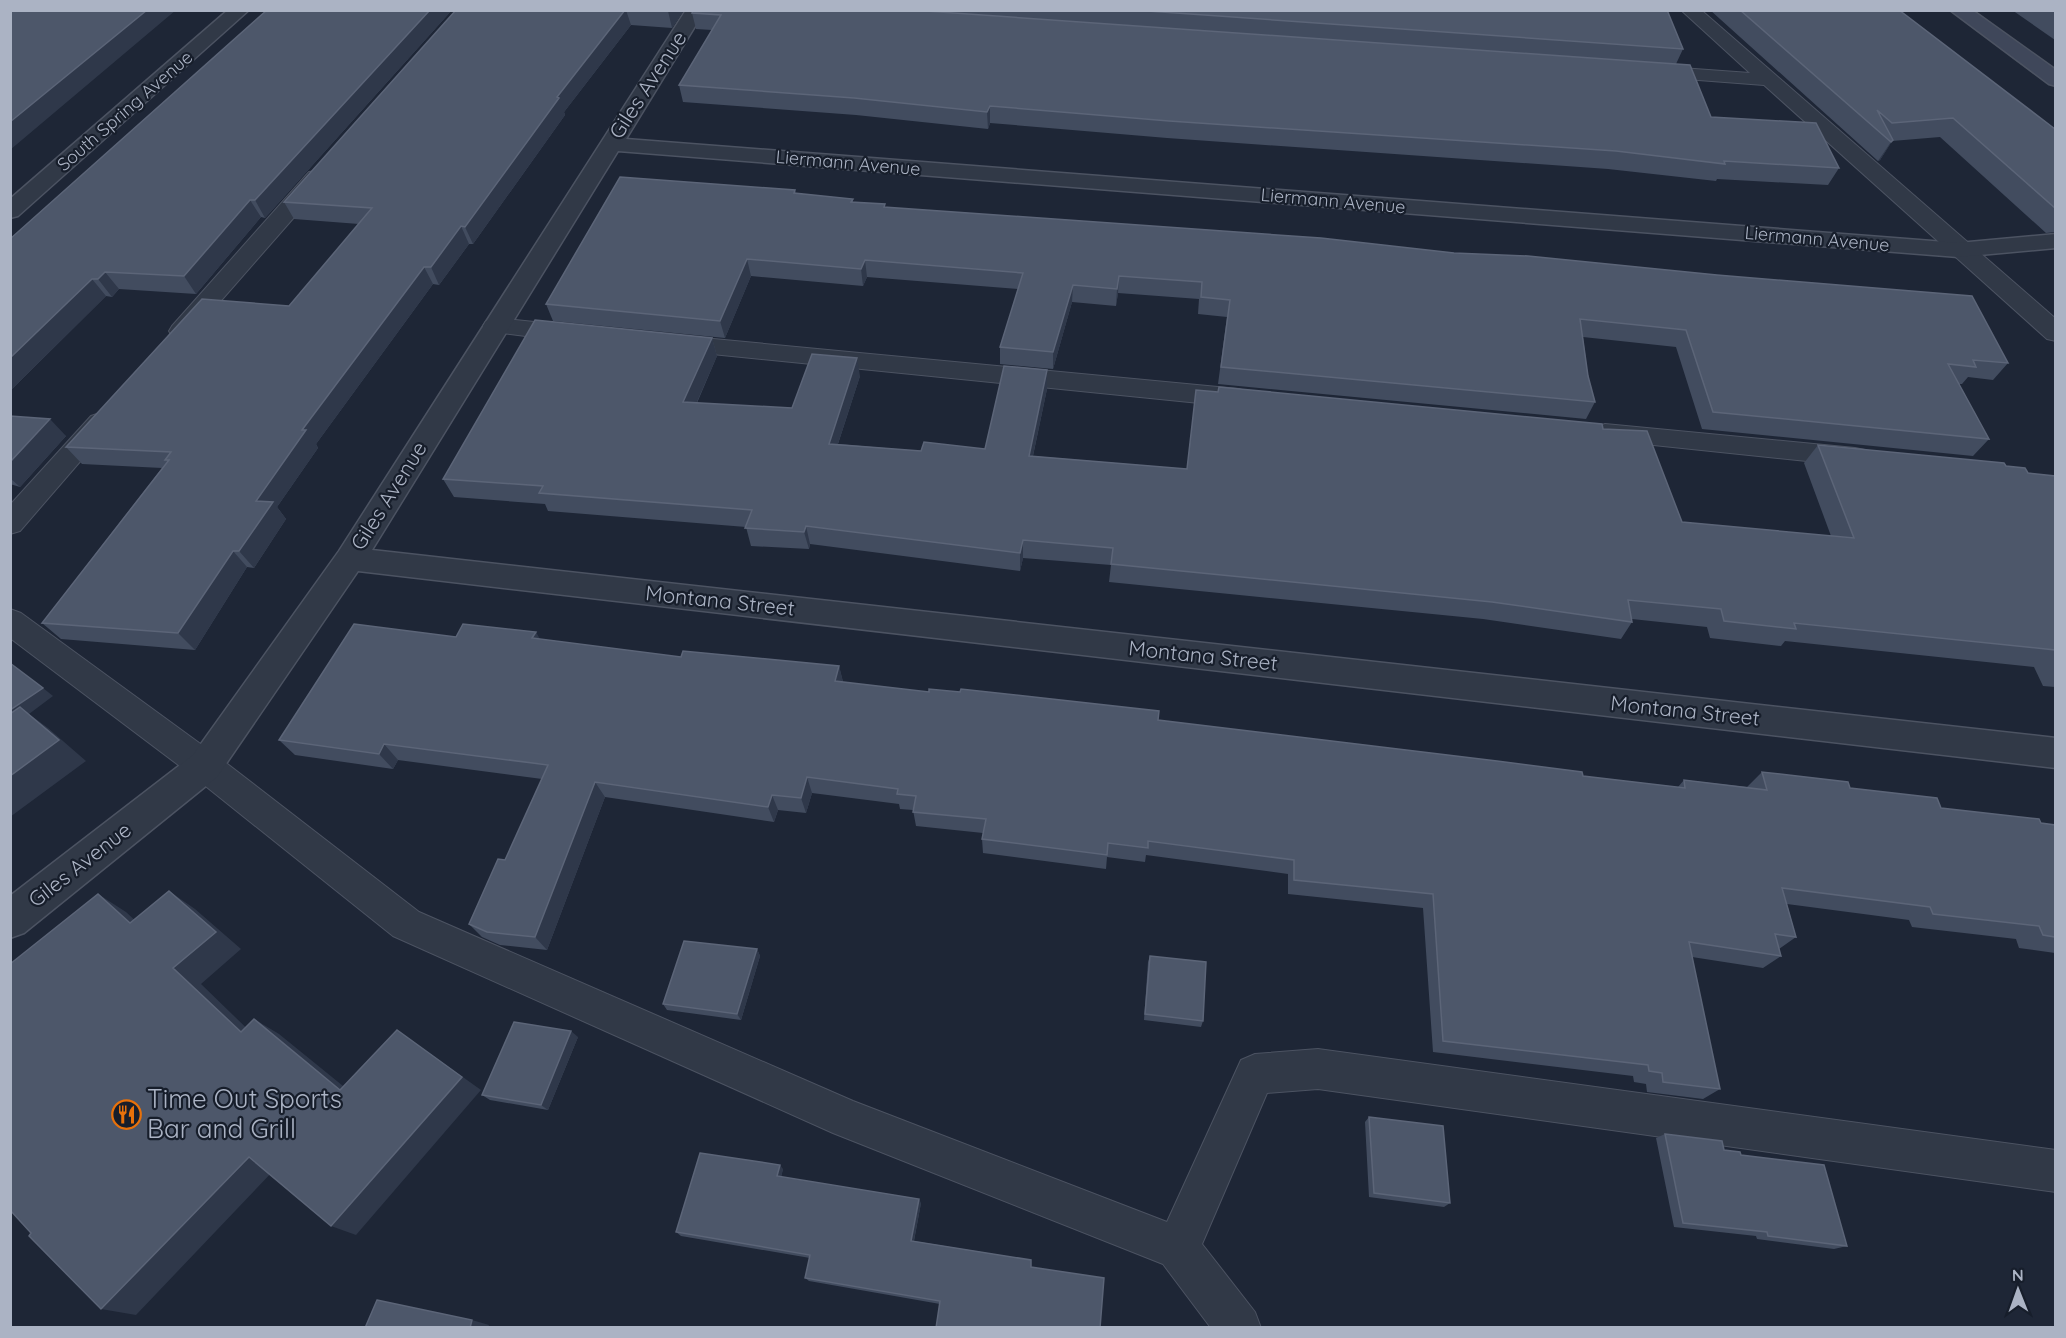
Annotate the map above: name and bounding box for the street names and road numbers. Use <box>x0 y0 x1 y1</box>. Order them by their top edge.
street label: Giles Avenue <box>603 26 692 143</box>
street label: South Spring Avenue <box>52 45 197 176</box>
street label: Liermann Avenue <box>775 145 921 180</box>
street label: Liermann Avenue <box>1260 183 1406 218</box>
street label: Liermann Avenue <box>1744 221 1890 256</box>
street label: Giles Avenue <box>345 436 432 555</box>
street label: Montana Street <box>644 579 796 621</box>
street label: Montana Street <box>1127 634 1279 676</box>
street label: Montana Street <box>1609 689 1761 731</box>
street label: Giles Avenue <box>23 816 136 912</box>

